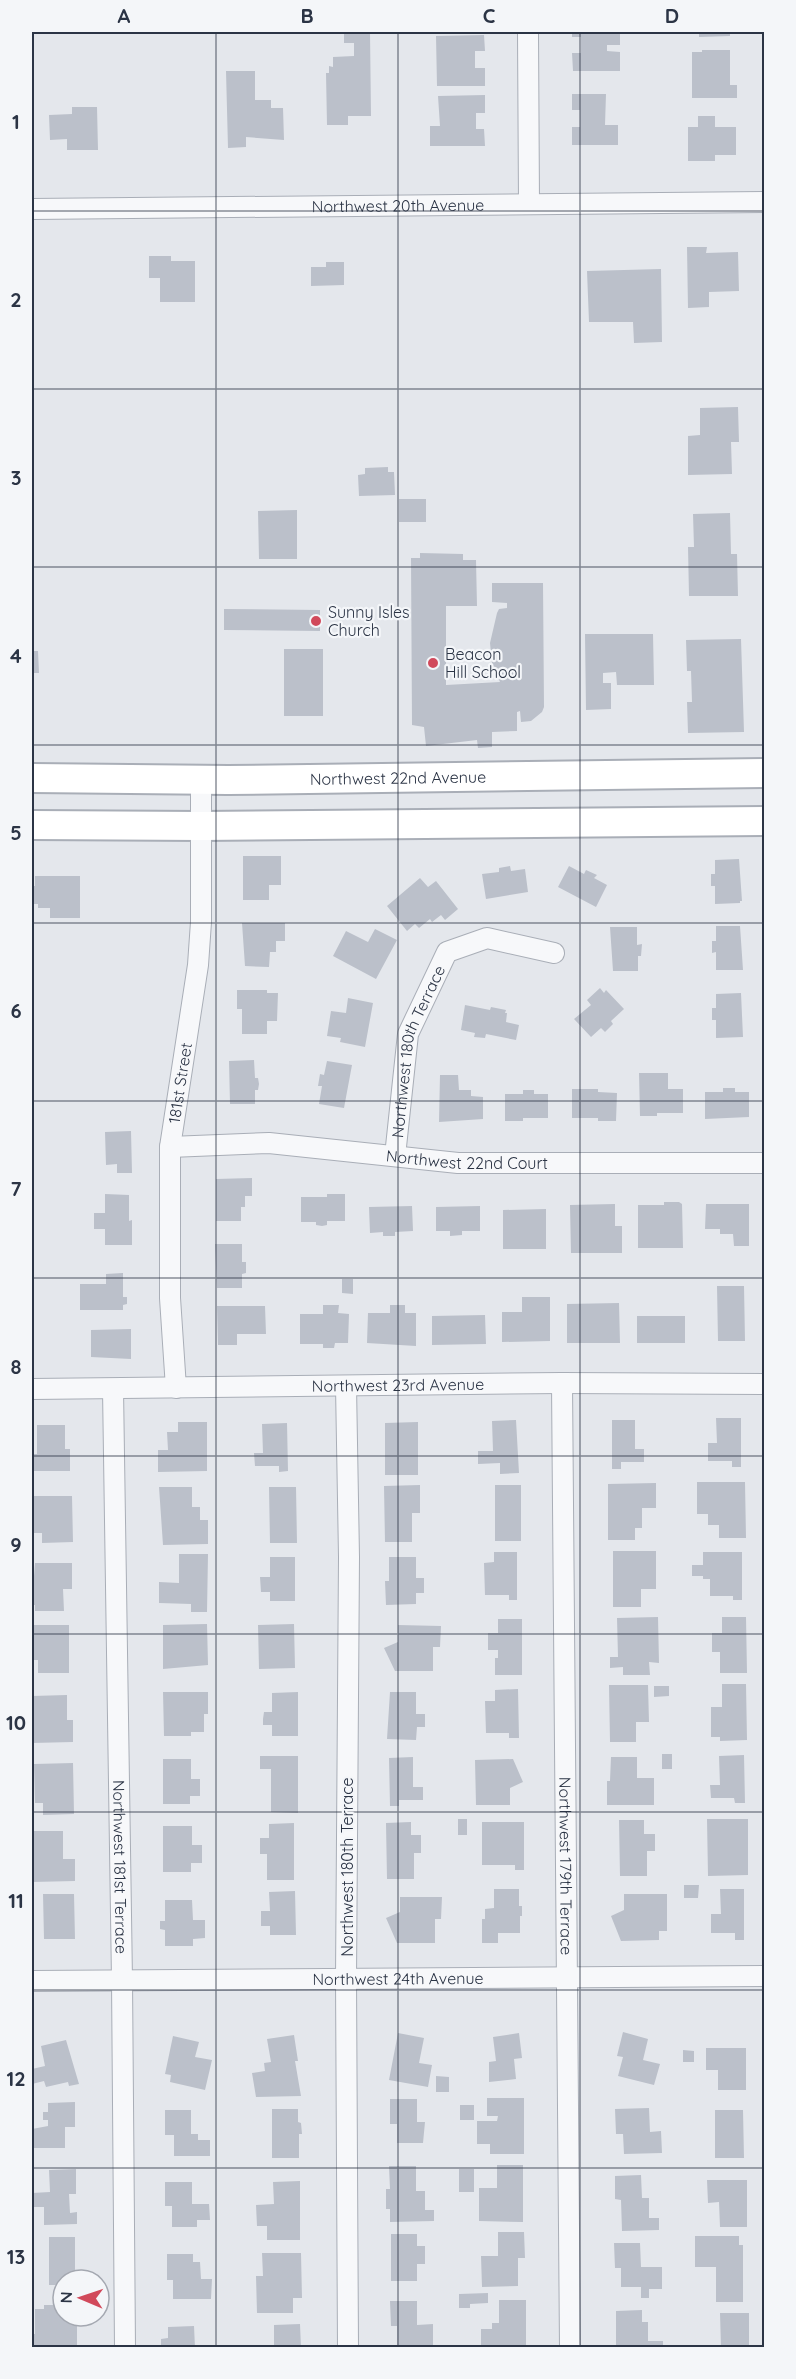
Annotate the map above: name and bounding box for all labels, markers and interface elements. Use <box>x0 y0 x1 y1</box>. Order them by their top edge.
text: A <box>118 3 131 28</box>
text: B <box>300 3 314 28</box>
text: C <box>483 3 496 28</box>
text: D <box>665 3 679 28</box>
text: 1 <box>12 109 20 134</box>
street label: Northwest 20th Avenue <box>312 195 484 216</box>
text: 2 <box>10 287 22 312</box>
text: 3 <box>11 465 21 490</box>
place label: Sunny Isles Church <box>328 602 410 640</box>
marker: Sunny Isles Church <box>309 614 323 628</box>
text: 4 <box>10 643 22 668</box>
place label: Beacon Hill School <box>445 644 521 682</box>
marker: Beacon Hill School <box>426 656 440 670</box>
street label: Northwest 22nd Avenue <box>310 767 486 789</box>
text: 5 <box>10 820 22 845</box>
street label: Northwest 180th Terrace <box>387 962 449 1139</box>
text: 6 <box>10 998 22 1023</box>
street label: 181st Street <box>164 1041 196 1125</box>
street label: Northwest 22nd Court <box>385 1145 548 1173</box>
text: 7 <box>11 1176 22 1201</box>
text: 8 <box>11 1354 22 1379</box>
street label: Northwest 23rd Avenue <box>312 1374 484 1396</box>
text: 9 <box>10 1532 22 1557</box>
text: 10 <box>6 1710 26 1735</box>
street label: Northwest 180th Terrace <box>337 1777 357 1957</box>
street label: Northwest 179th Terrace <box>555 1777 577 1955</box>
street label: Northwest 181st Terrace <box>109 1780 132 1954</box>
text: 11 <box>8 1888 24 1913</box>
street label: Northwest 24th Avenue <box>312 1968 484 1989</box>
text: 12 <box>6 2066 26 2091</box>
text: 13 <box>7 2244 25 2269</box>
north arrow <box>51 2268 111 2328</box>
text: N <box>56 2291 76 2304</box>

